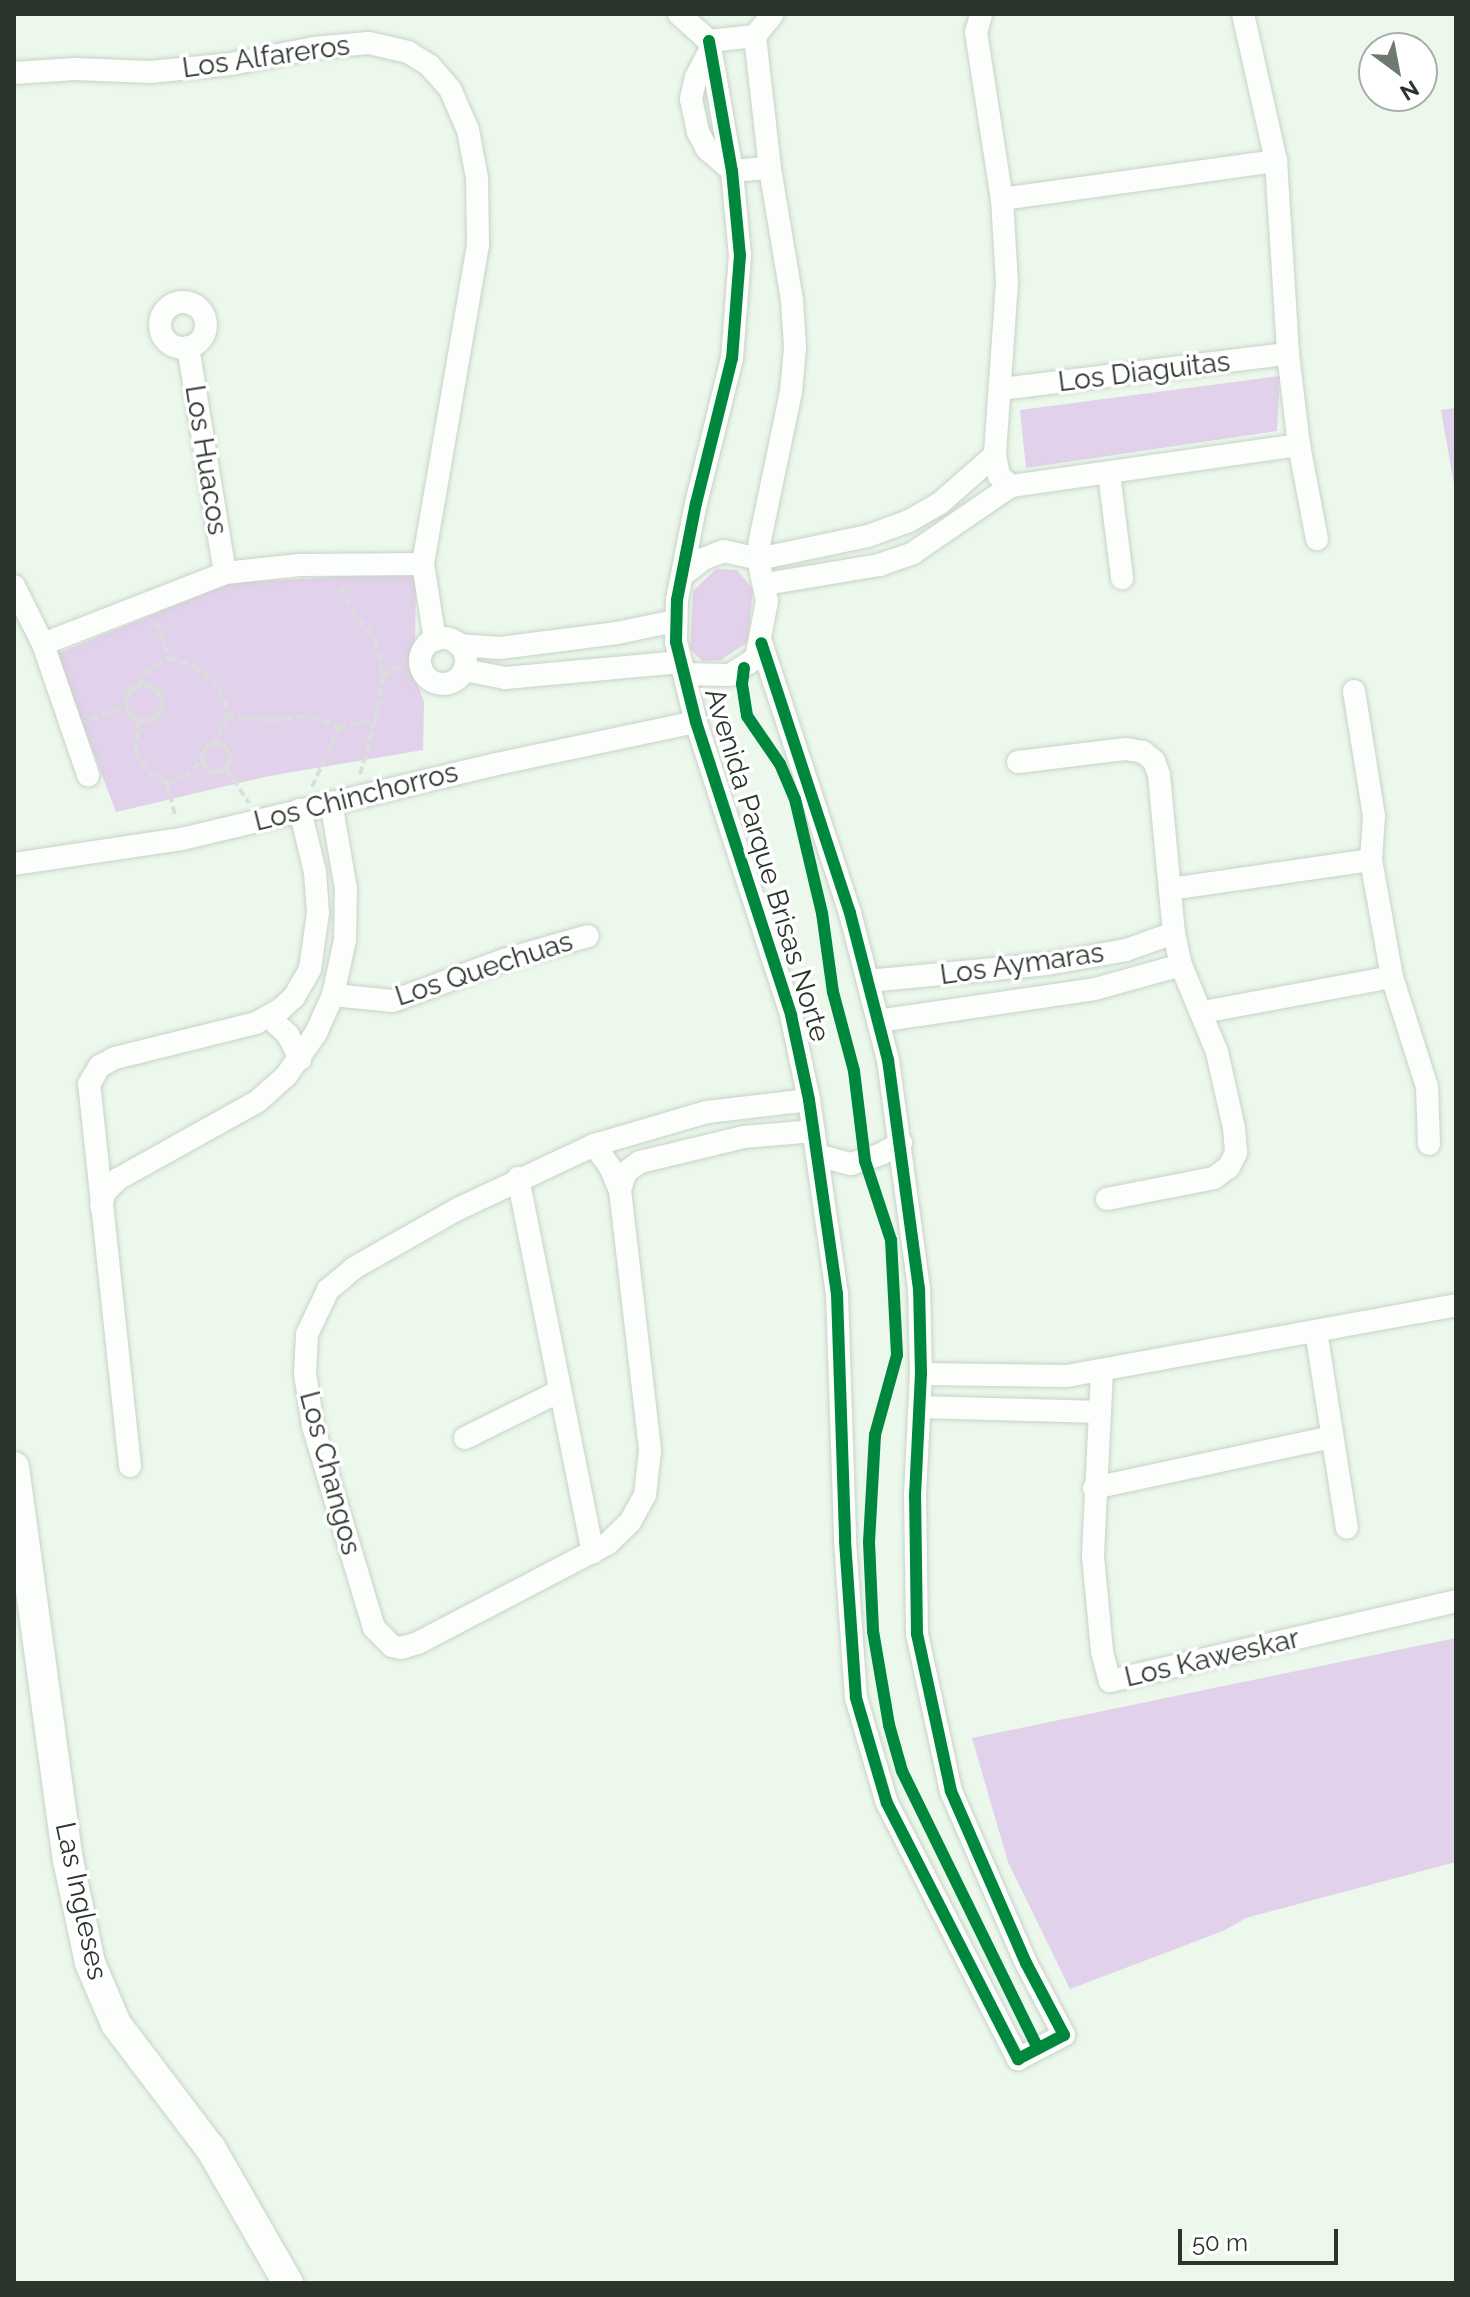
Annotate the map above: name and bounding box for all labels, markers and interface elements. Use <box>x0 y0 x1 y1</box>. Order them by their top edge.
street label: Los Alfareros <box>180 29 352 85</box>
north arrow <box>1358 32 1438 112</box>
text: N <box>1396 75 1424 106</box>
street label: Los Diaguitas <box>1056 345 1232 399</box>
street label: Los Huacos <box>178 383 234 537</box>
street label: Avenida Parque Brisas Norte <box>697 684 837 1046</box>
street label: Los Chinchorros <box>251 755 461 839</box>
street label: Los Quechuas <box>391 925 577 1013</box>
street label: Los Aymaras <box>937 936 1107 992</box>
street label: Los Changos <box>292 1388 368 1558</box>
street label: Los Kaweskar <box>1121 1622 1303 1694</box>
street label: Las Ingleses <box>48 1819 114 1983</box>
scale bar <box>1182 2213 1342 2263</box>
text: 50 m <box>1192 2228 1248 2257</box>

